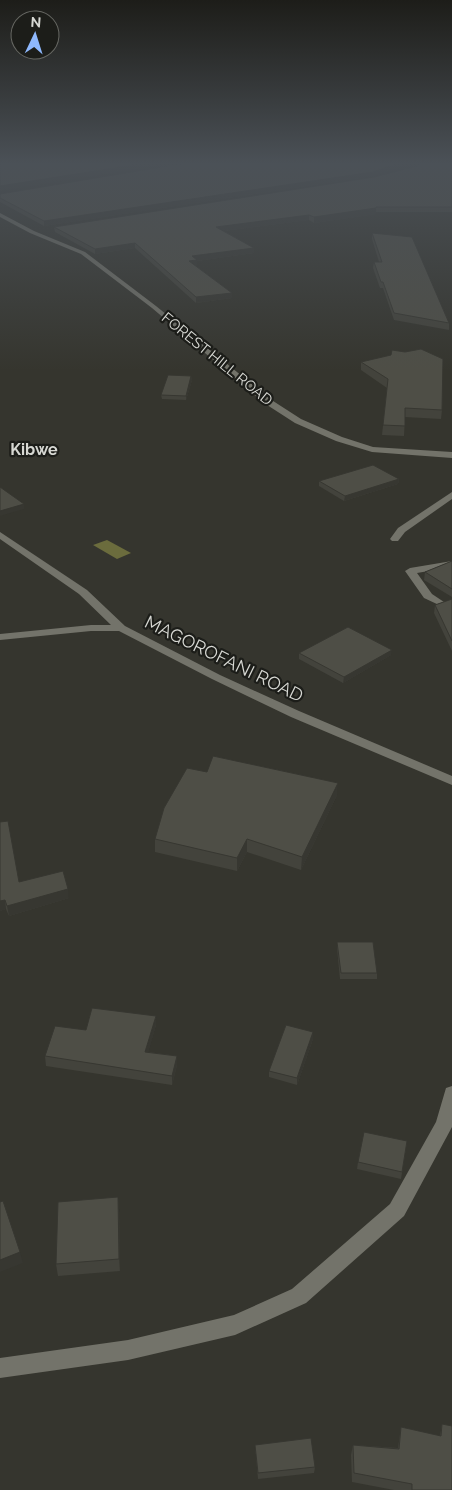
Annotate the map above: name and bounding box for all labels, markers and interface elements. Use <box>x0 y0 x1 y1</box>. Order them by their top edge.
north arrow <box>10 10 60 60</box>
text: N <box>30 14 42 30</box>
street label: FOREST HILL ROAD <box>158 309 276 409</box>
district label: Kibwe <box>10 440 58 459</box>
street label: MAGOROFANI ROAD <box>142 611 307 706</box>

